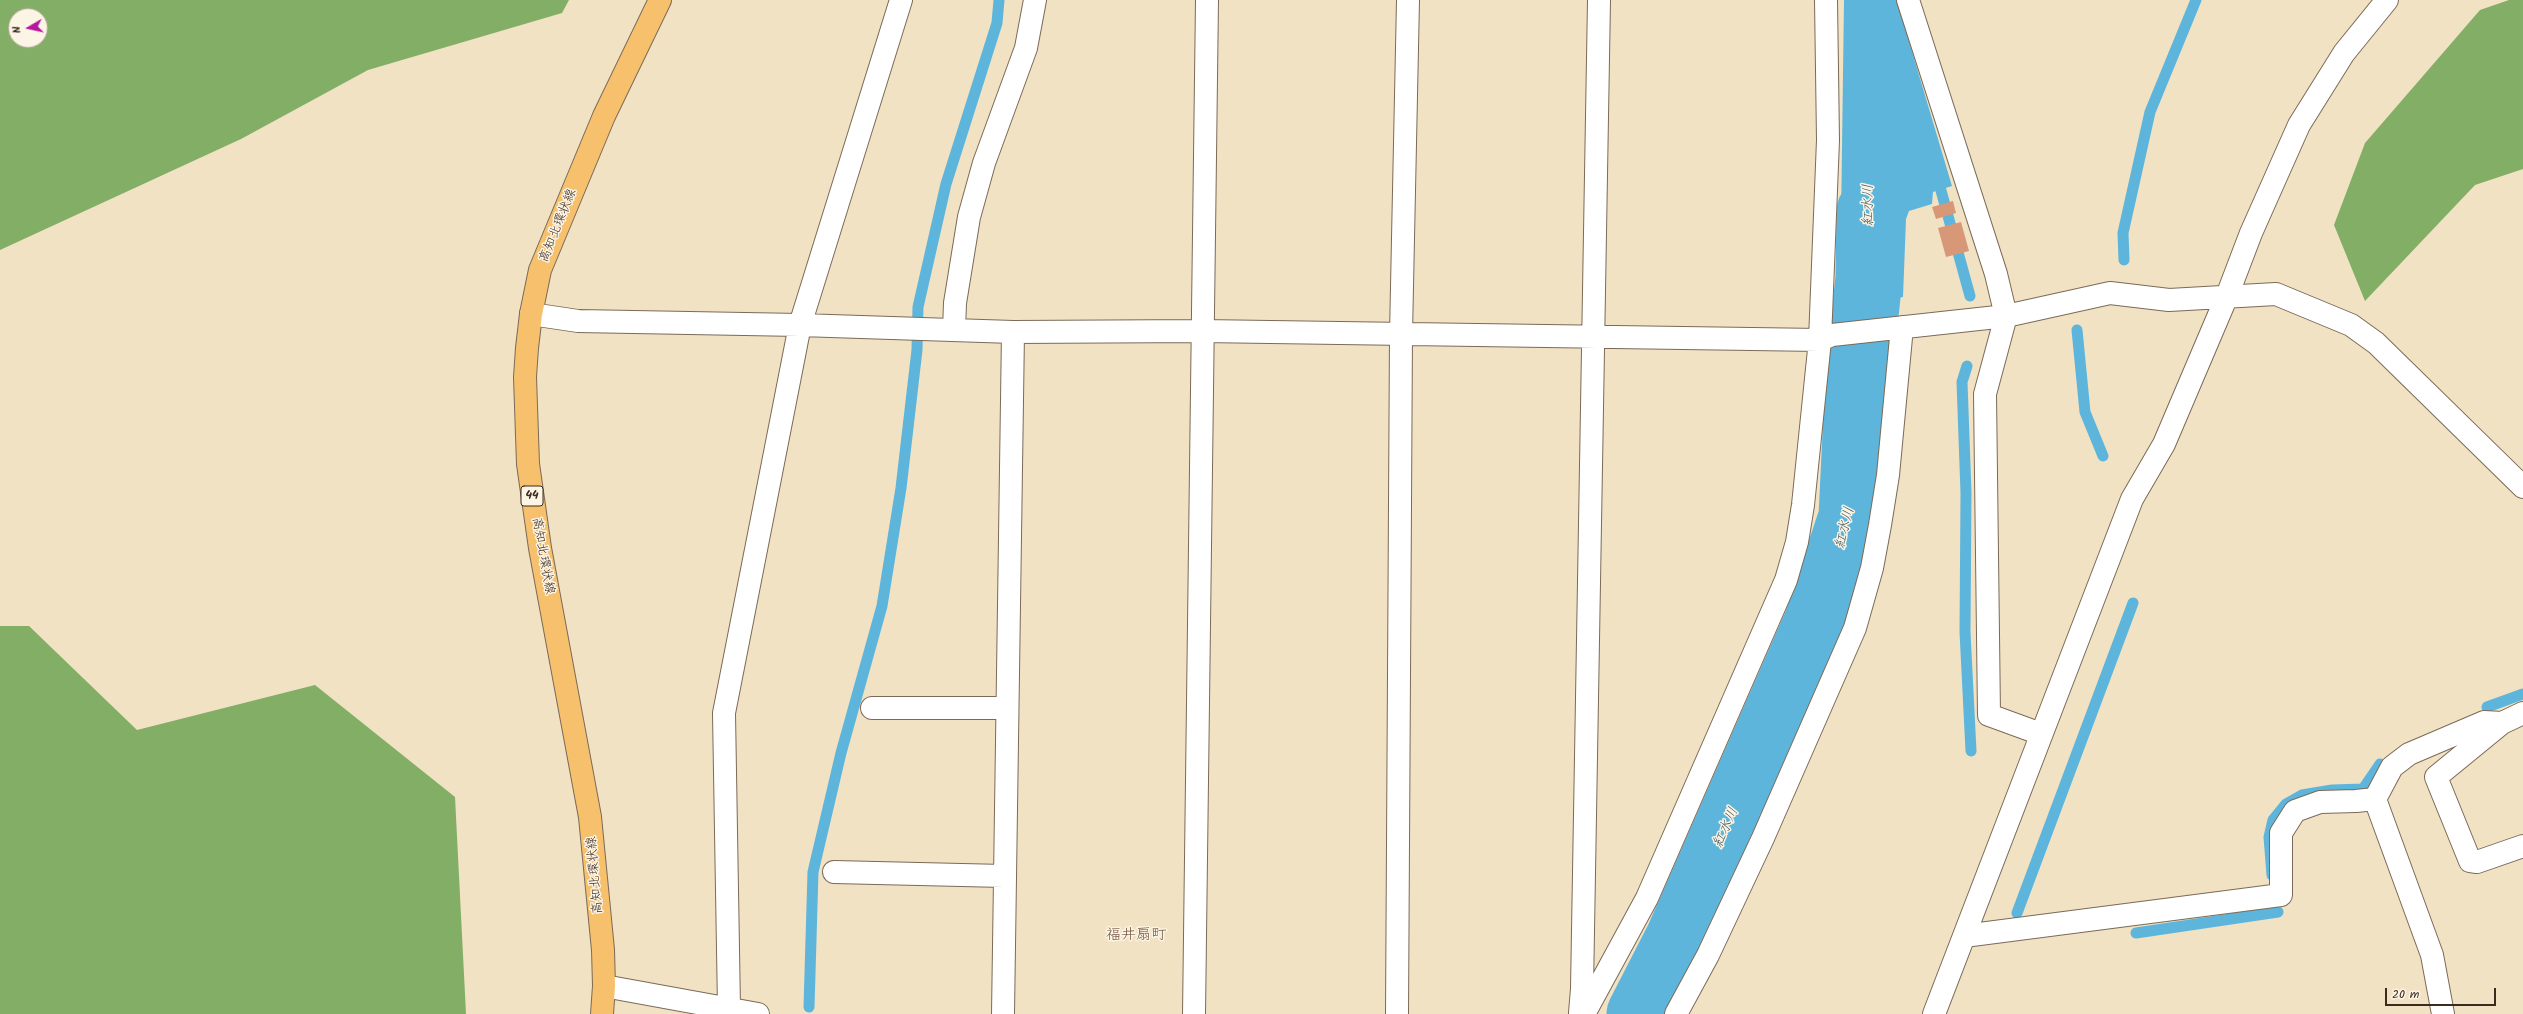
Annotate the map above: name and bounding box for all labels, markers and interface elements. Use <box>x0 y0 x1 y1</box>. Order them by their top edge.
north arrow <box>8 8 48 48</box>
text: N <box>8 25 27 35</box>
water label: 紅水川 <box>1862 184 1878 226</box>
street label: 高知北環状線 <box>537 187 581 265</box>
road number: 44 <box>521 486 543 506</box>
water label: 紅水川 <box>1833 506 1859 550</box>
street label: 高知北環状線 <box>528 516 556 596</box>
water label: 紅水川 <box>1711 805 1743 851</box>
street label: 高知北環状線 <box>585 835 607 915</box>
district label: 福井扇町 <box>1106 927 1166 945</box>
scale bar <box>2387 980 2498 1006</box>
text: 20 m <box>2392 985 2419 1004</box>

